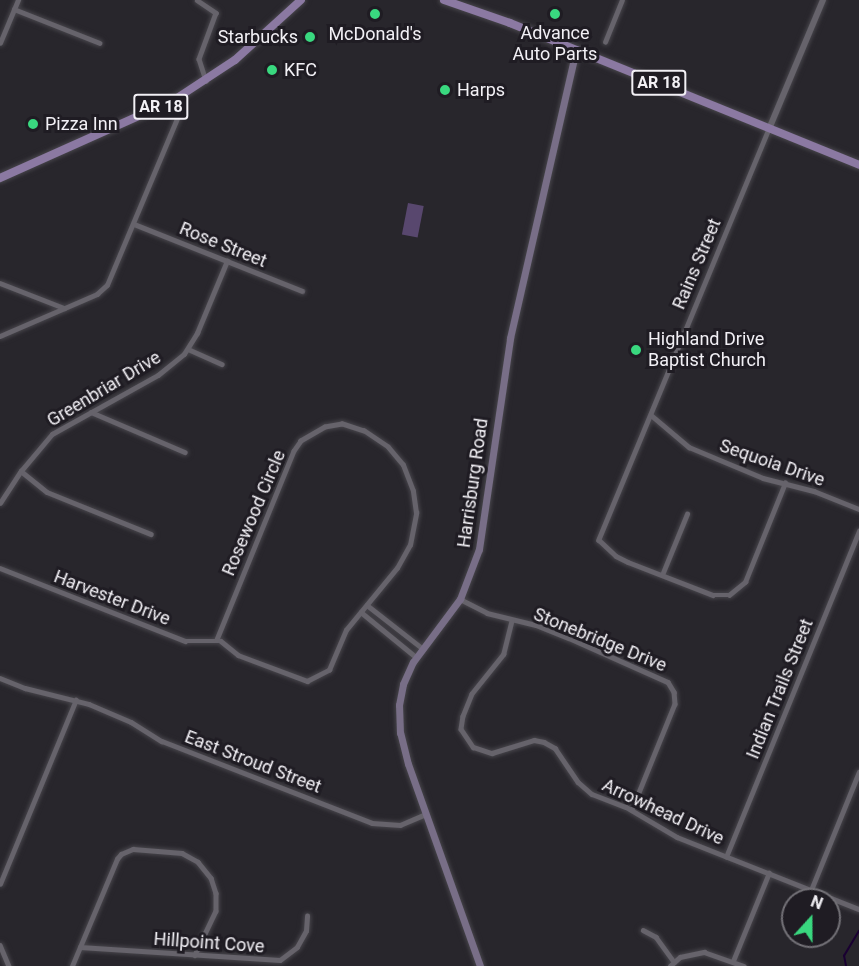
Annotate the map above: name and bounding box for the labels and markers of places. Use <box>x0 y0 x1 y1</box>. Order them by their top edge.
marker: McDonald's <box>368 7 382 21</box>
marker: Advance Auto Parts <box>548 7 562 21</box>
place label: McDonald's <box>328 23 422 45</box>
place label: Advance Auto Parts <box>513 23 597 66</box>
place label: Starbucks <box>218 26 298 48</box>
marker: Starbucks <box>303 30 317 44</box>
place label: KFC <box>284 59 317 81</box>
marker: KFC <box>265 63 279 77</box>
place label: Harps <box>457 79 505 101</box>
marker: Harps <box>438 83 452 97</box>
place label: Pizza Inn <box>45 113 118 135</box>
marker: Pizza Inn <box>26 117 40 131</box>
place label: Highland Drive Baptist Church <box>648 329 766 372</box>
marker: Highland Drive Baptist Church <box>629 343 643 357</box>

